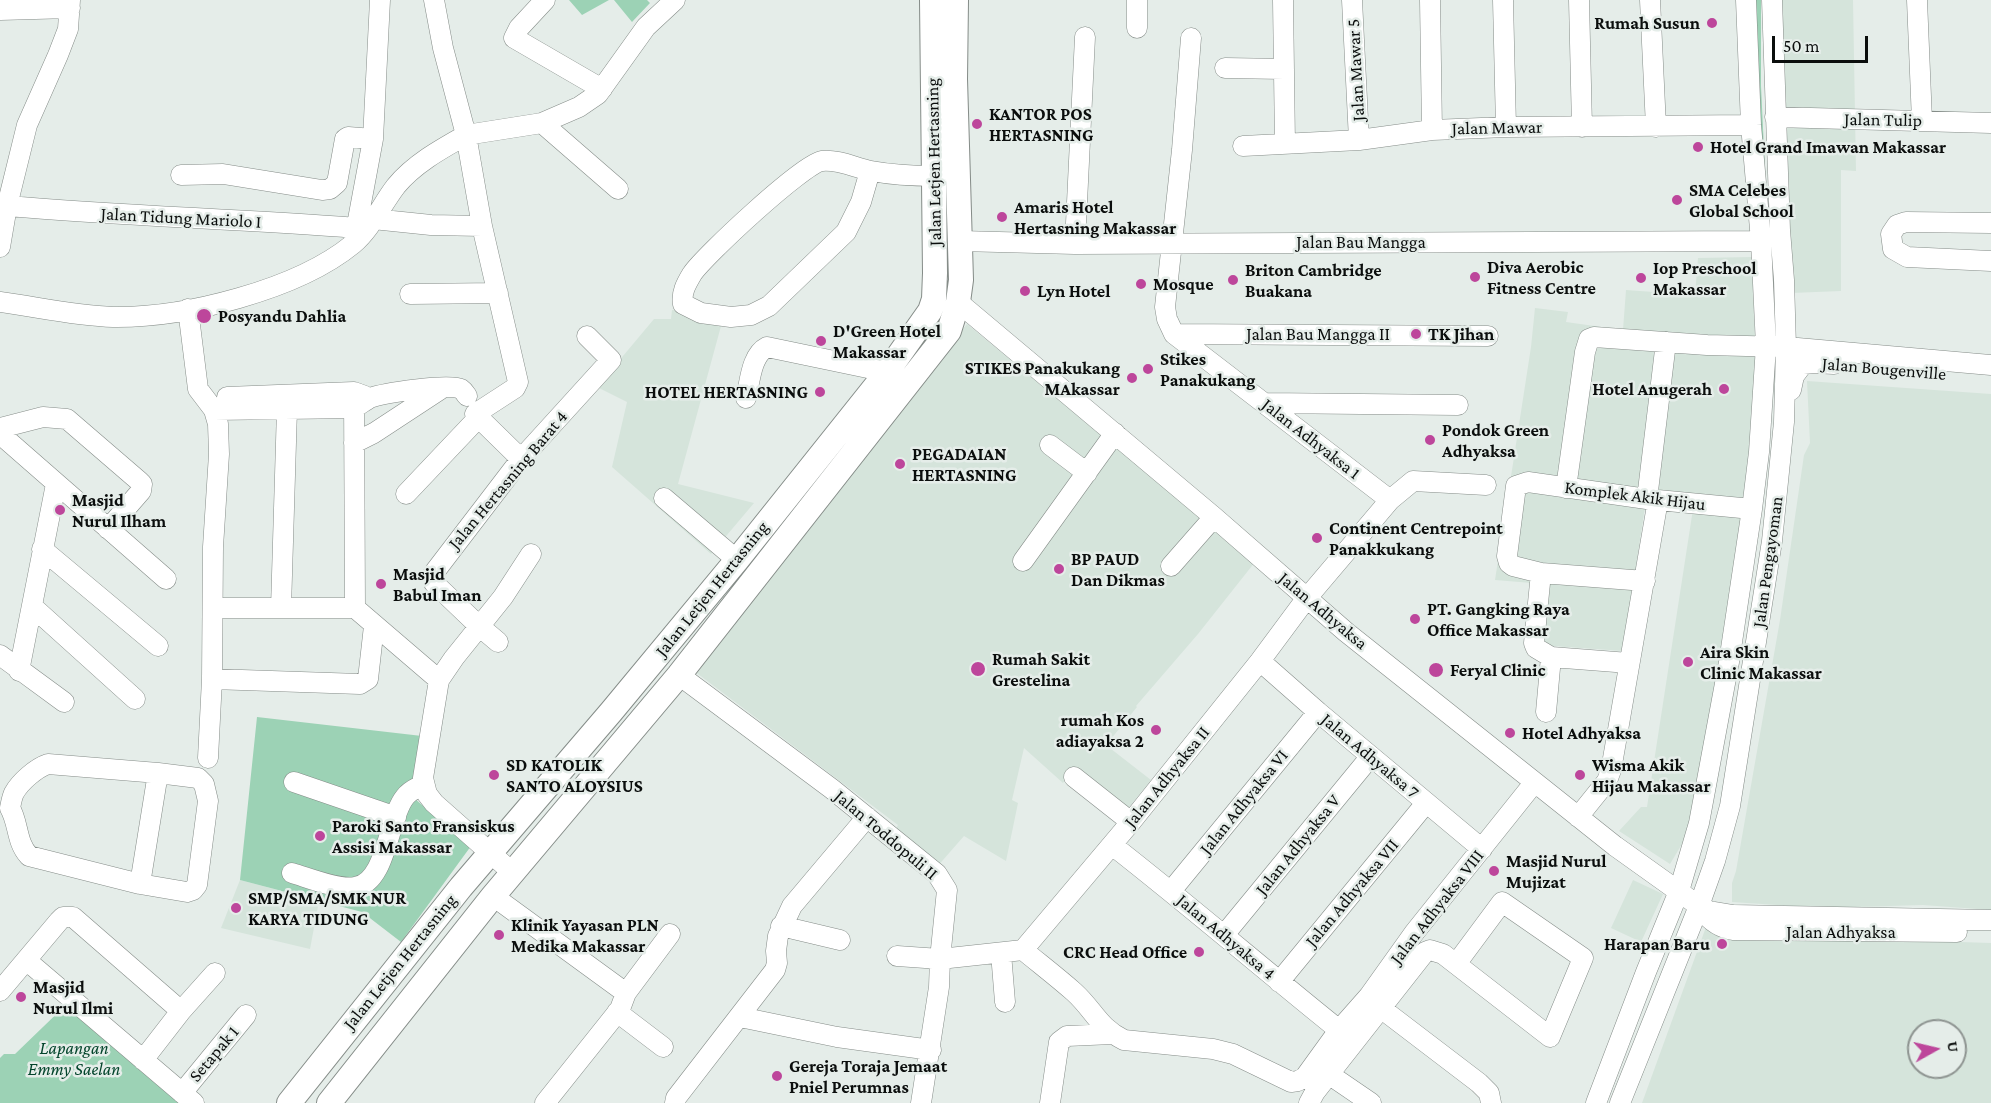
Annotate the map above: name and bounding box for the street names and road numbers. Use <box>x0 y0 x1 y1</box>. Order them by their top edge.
street label: Jalan Mawar 5 <box>1343 18 1369 122</box>
street label: Jalan Letjen Hertasning <box>922 78 946 246</box>
street label: Jalan Tulip <box>1844 109 1922 131</box>
street label: Jalan Mawar <box>1451 116 1543 140</box>
street label: Jalan Tidung Mariolo I <box>100 203 262 233</box>
street label: Jalan Bau Mangga <box>1296 231 1426 253</box>
street label: Jalan Bau Mangga II <box>1246 323 1390 345</box>
street label: Jalan Bougenville <box>1821 353 1947 385</box>
street label: Jalan Adhyaksa 1 <box>1258 394 1364 484</box>
street label: Jalan Hertasning Barat 4 <box>444 406 572 554</box>
street label: Komplek Akik Hijau <box>1563 477 1707 515</box>
street label: Jalan Pengayoman <box>1748 495 1788 629</box>
street label: Jalan Letjen Hertasning <box>651 517 773 661</box>
street label: Jalan Adhyaksa <box>1274 568 1372 654</box>
street label: Jalan Adhyaksa 7 <box>1317 709 1423 803</box>
street label: Jalan Adhyaksa II <box>1120 722 1214 832</box>
street label: Jalan Adhyaksa VI <box>1195 745 1293 859</box>
street label: Jalan Toddopuli II <box>830 785 942 885</box>
street label: Jalan Adhyaksa V <box>1251 790 1345 900</box>
street label: Jalan Adhyaksa VII <box>1301 835 1403 951</box>
street label: Jalan Adhyaksa VIII <box>1386 845 1488 969</box>
street label: Jalan Adhyaksa 4 <box>1172 889 1280 985</box>
street label: Jalan Letjen Hertasning <box>339 890 461 1034</box>
street label: Jalan Adhyaksa <box>1786 921 1896 943</box>
street label: Setapak 1 <box>184 1022 244 1086</box>

